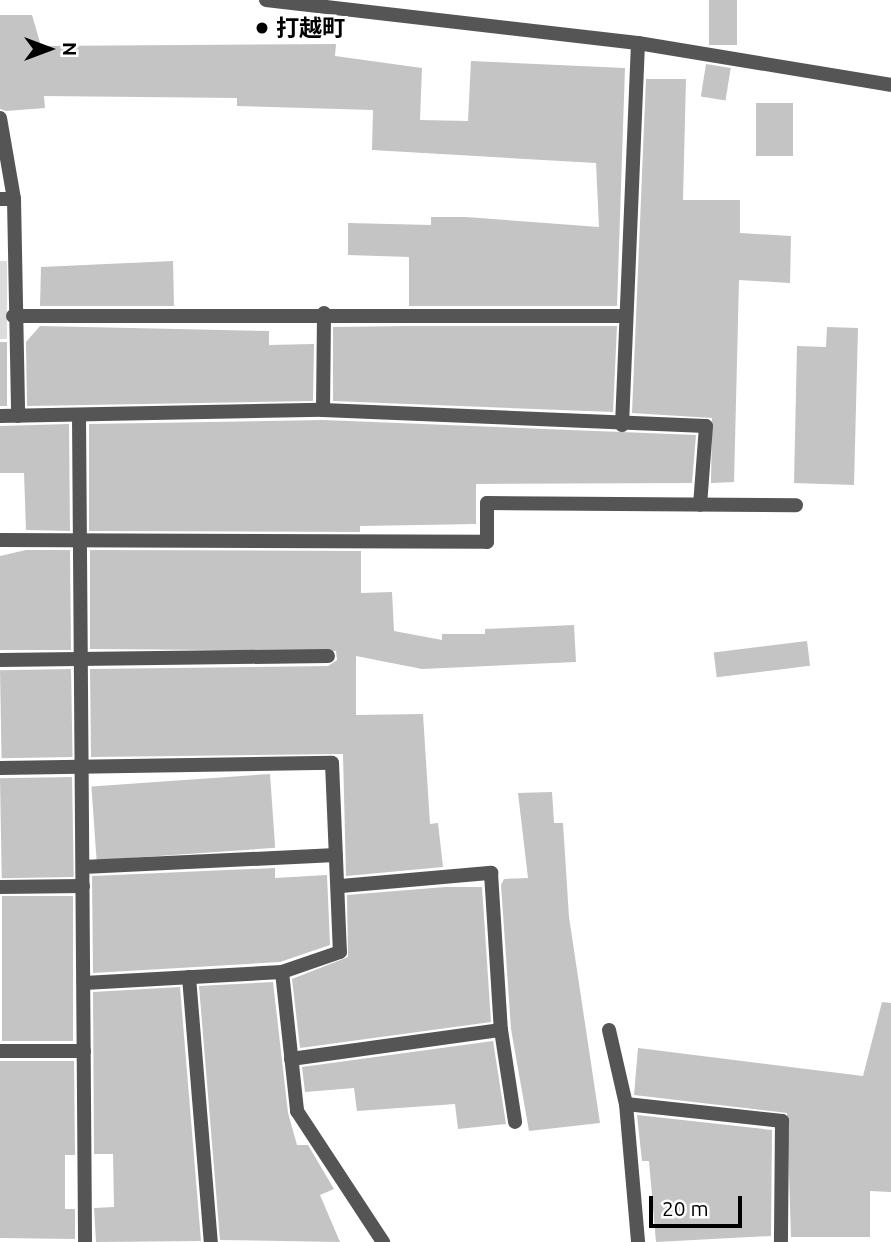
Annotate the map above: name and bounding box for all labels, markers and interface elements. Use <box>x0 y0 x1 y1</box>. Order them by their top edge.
north arrow <box>14 14 84 84</box>
place label: 打越町 <box>276 14 345 42</box>
marker: 打越町 <box>254 20 270 36</box>
text: N <box>59 42 81 56</box>
scale bar <box>653 1182 746 1226</box>
text: 20 m <box>662 1196 709 1220</box>

